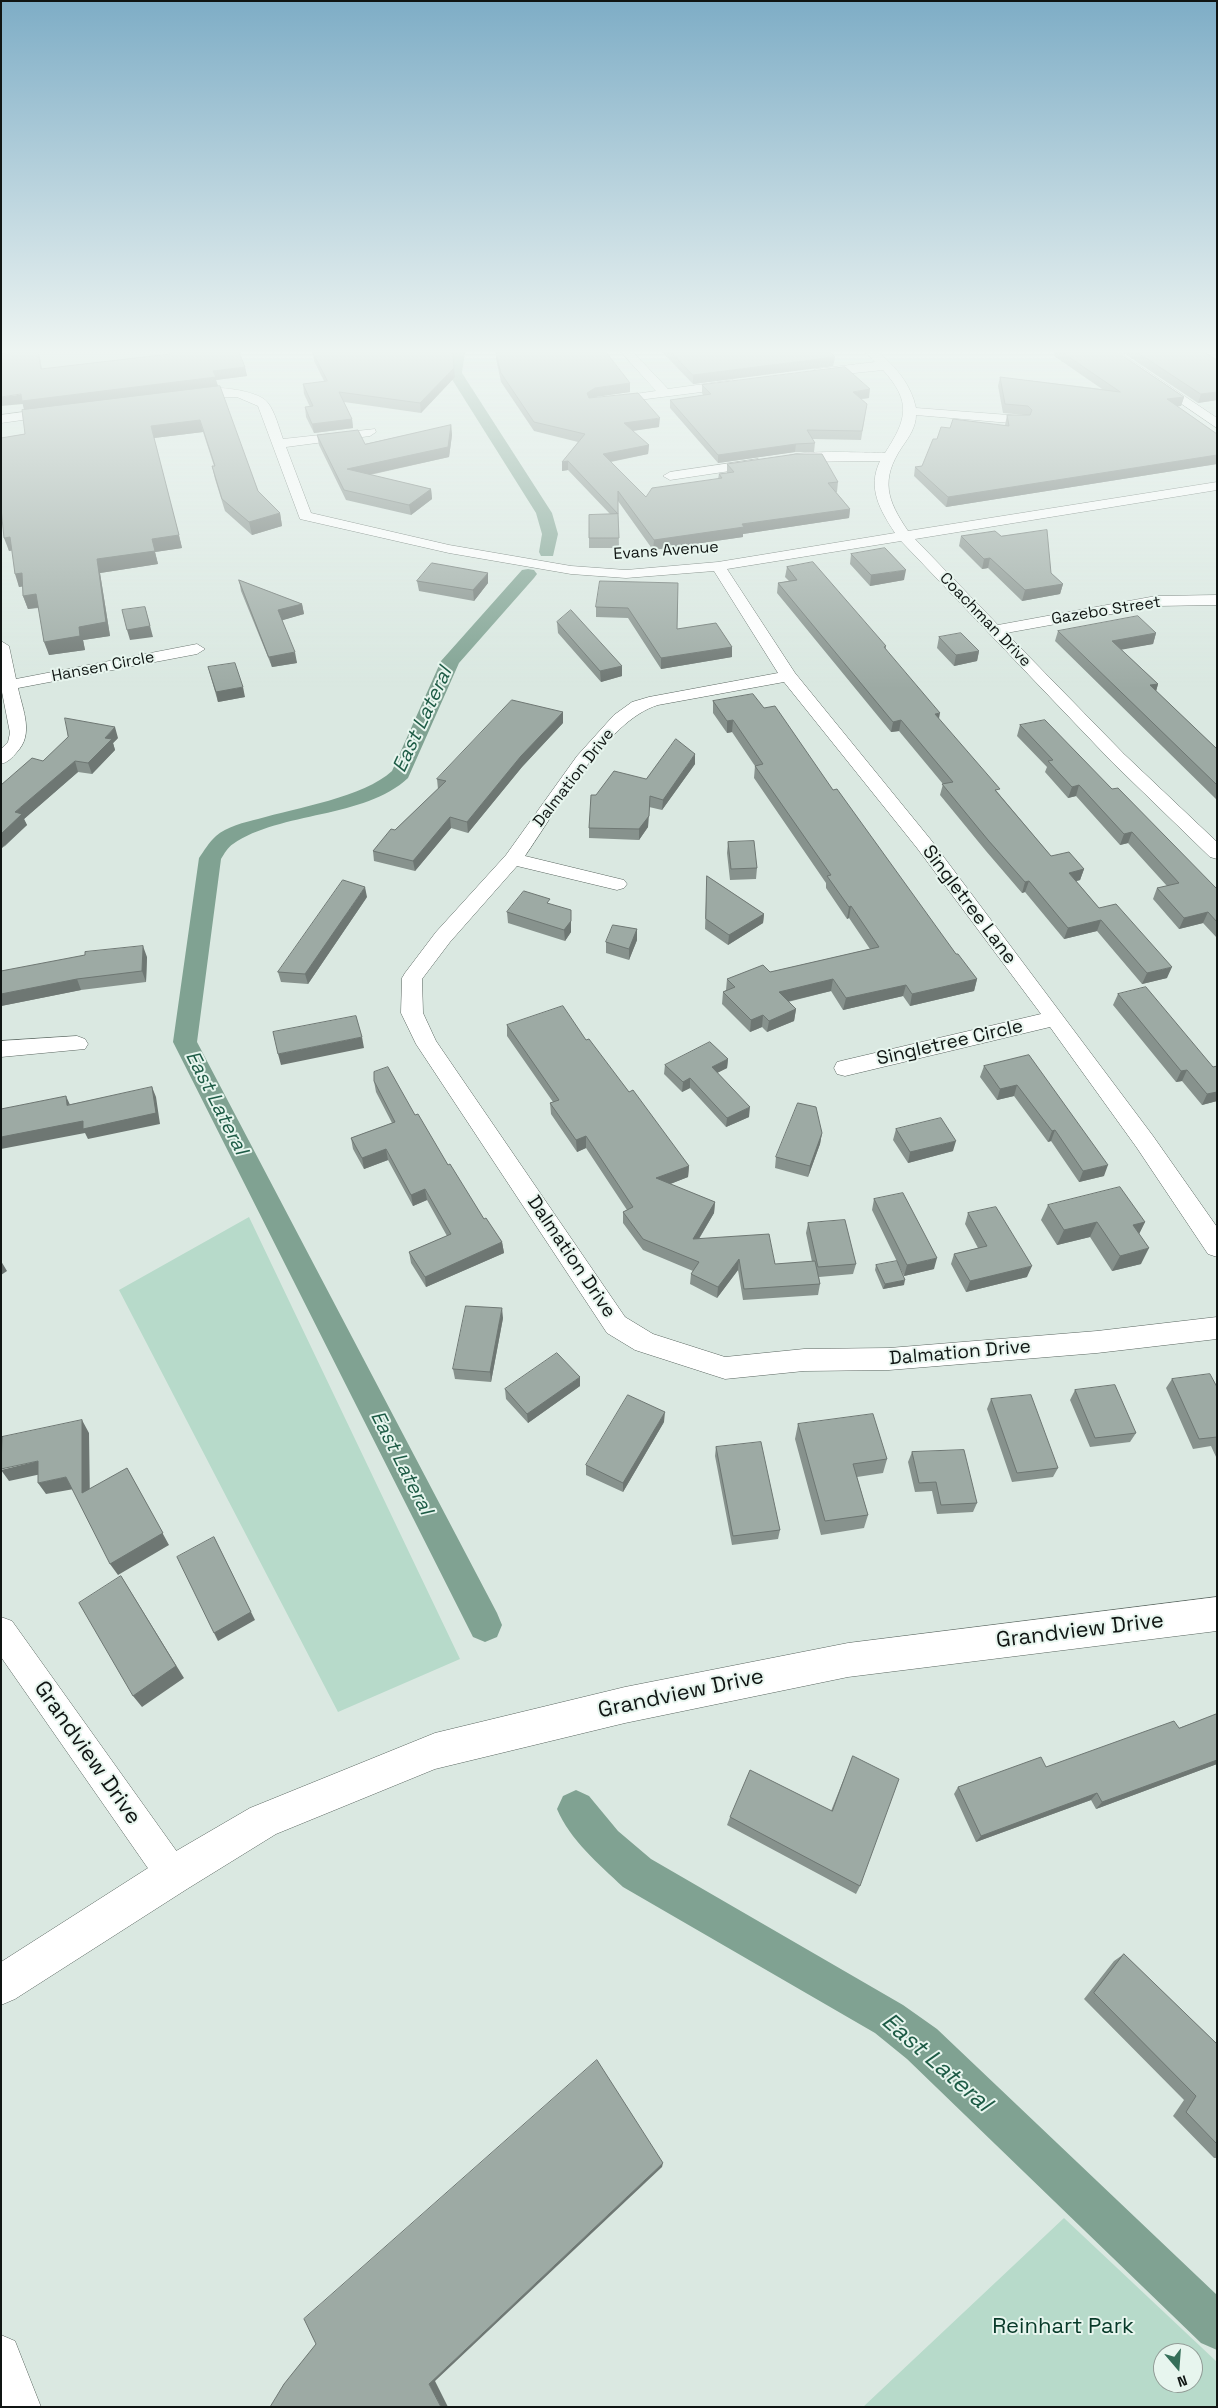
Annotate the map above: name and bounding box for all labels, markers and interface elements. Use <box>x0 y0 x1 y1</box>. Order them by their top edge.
street label: Evans Avenue <box>613 538 719 564</box>
street label: Coachman Drive <box>935 569 1035 671</box>
street label: Gazebo Street <box>1050 593 1162 629</box>
street label: Hansen Circle <box>50 648 156 686</box>
water label: East Lateral <box>388 664 458 776</box>
street label: Dalmation Drive <box>530 725 618 831</box>
street label: Singletree Lane <box>917 841 1021 969</box>
street label: Singletree Circle <box>875 1015 1025 1071</box>
water label: East Lateral <box>180 1047 252 1159</box>
street label: Dalmation Drive <box>522 1192 620 1322</box>
street label: Dalmation Drive <box>888 1335 1032 1371</box>
water label: East Lateral <box>365 1407 437 1519</box>
street label: Grandview Drive <box>995 1608 1165 1654</box>
street label: Grandview Drive <box>596 1664 766 1724</box>
street label: Grandview Drive <box>28 1676 146 1830</box>
water label: East Lateral <box>875 2007 997 2119</box>
park label: Reinhart Park <box>992 2314 1134 2340</box>
north arrow <box>1153 2343 1203 2393</box>
text: N <box>1175 2371 1190 2391</box>

